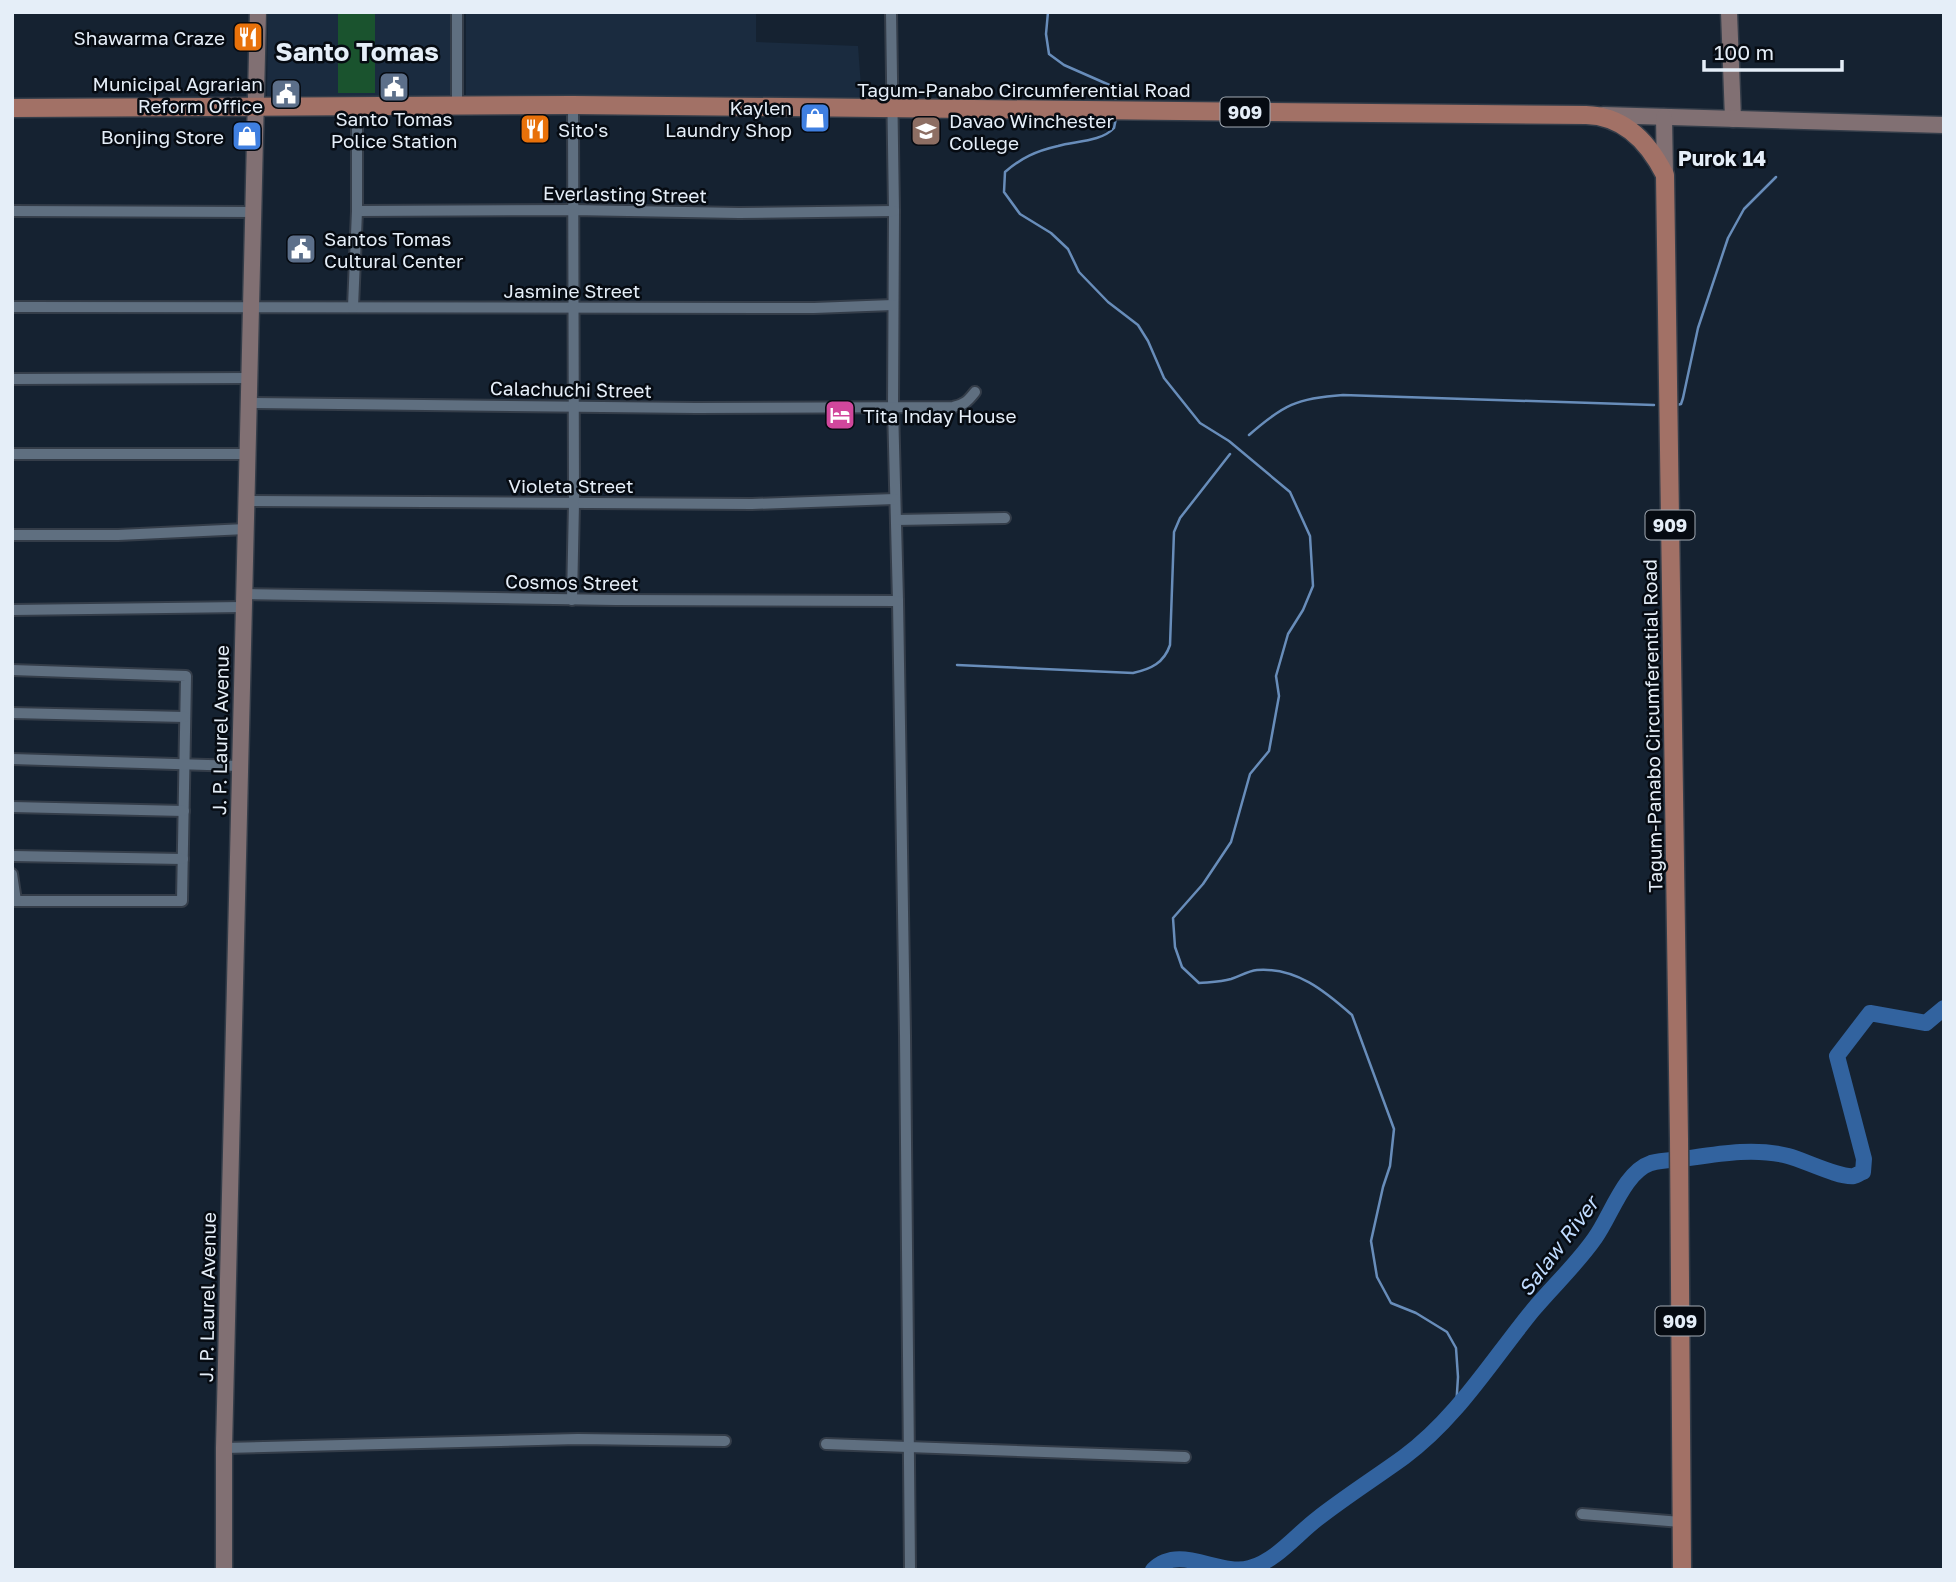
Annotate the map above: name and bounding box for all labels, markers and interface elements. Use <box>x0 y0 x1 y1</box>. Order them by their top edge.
restaurant icon: Shawarma Craze <box>231 20 265 54</box>
place label: Shawarma Craze <box>74 26 225 49</box>
scale bar <box>1704 28 1842 72</box>
district label: Santo Tomas <box>275 36 439 67</box>
text: 100 m <box>1714 39 1774 65</box>
public building icon: Santo Tomas Police Station <box>377 70 411 104</box>
place label: Municipal Agrarian Reform Office <box>93 72 263 117</box>
public building icon: Municipal Agrarian Reform Office <box>269 77 303 111</box>
street label: Tagum-Panabo Circumferential Road <box>857 78 1191 101</box>
place label: Kaylen Laundry Shop <box>665 96 792 141</box>
road number: 909 <box>1220 98 1270 127</box>
shop icon: Kaylen Laundry Shop <box>798 101 832 135</box>
place label: Santo Tomas Police Station <box>331 107 457 152</box>
place label: Davao Winchester College <box>949 109 1114 154</box>
restaurant icon: Sito's <box>518 112 552 146</box>
school or university icon: Davao Winchester College <box>909 114 943 148</box>
place label: Sito's <box>558 118 608 141</box>
shop icon: Bonjing Store <box>230 119 264 153</box>
place label: Bonjing Store <box>101 125 224 148</box>
district label: Purok 14 <box>1678 145 1766 171</box>
street label: Everlasting Street <box>543 181 707 207</box>
place label: Santos Tomas Cultural Center <box>324 227 464 272</box>
public building icon: Santos Tomas Cultural Center <box>284 232 318 266</box>
street label: Jasmine Street <box>504 279 640 302</box>
street label: Calachuchi Street <box>490 376 652 402</box>
hotel icon: Tita Inday House <box>823 398 857 432</box>
place label: Tita Inday House <box>863 404 1016 427</box>
street label: Violeta Street <box>508 474 634 497</box>
road number: 909 <box>1646 510 1694 540</box>
street label: Tagum-Panabo Circumferential Road <box>1638 559 1666 893</box>
street label: Cosmos Street <box>505 569 639 595</box>
street label: J. P. Laurel Avenue <box>207 645 233 815</box>
water label: Salaw River <box>1512 1189 1605 1301</box>
street label: J. P. Laurel Avenue <box>194 1212 220 1382</box>
road number: 909 <box>1656 1306 1704 1336</box>

